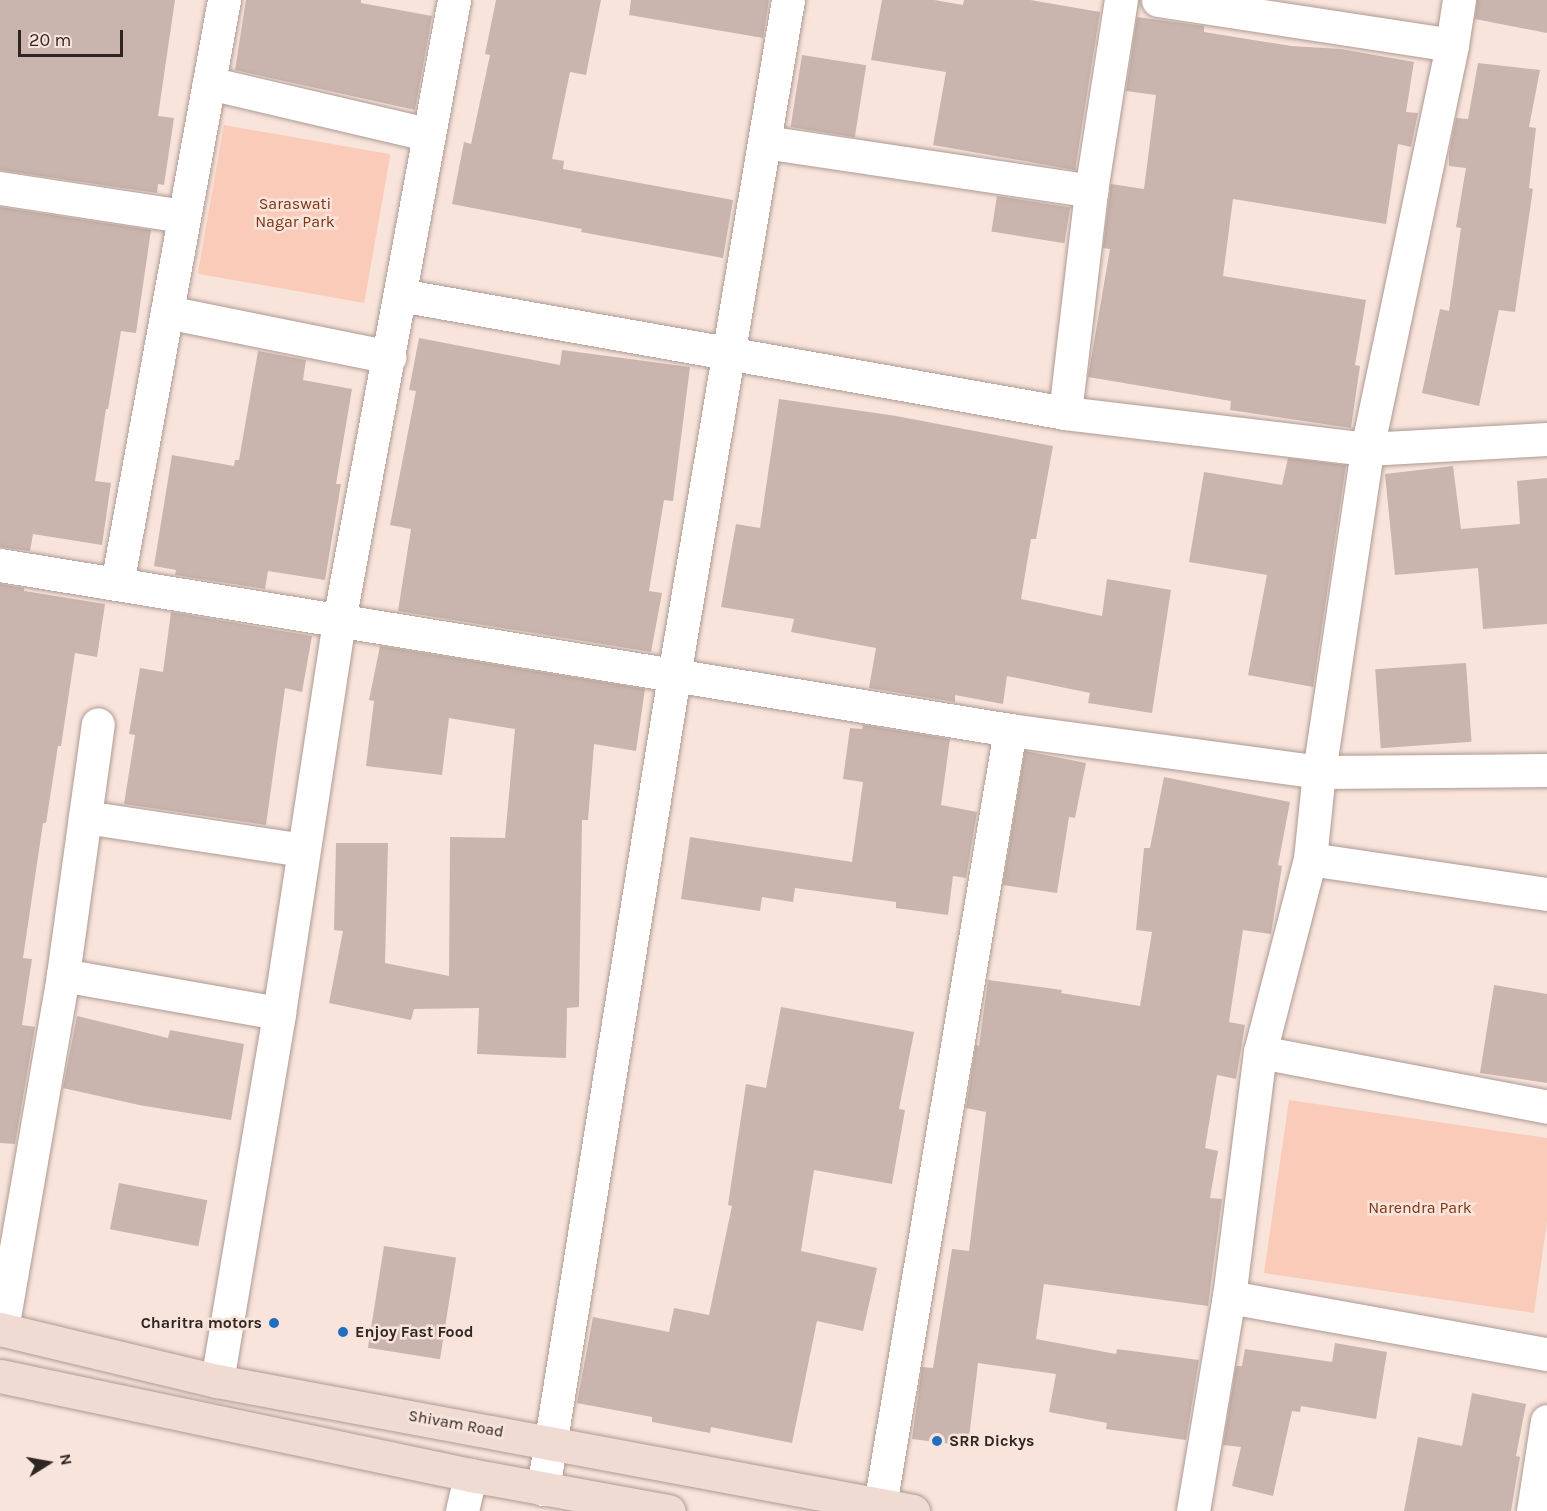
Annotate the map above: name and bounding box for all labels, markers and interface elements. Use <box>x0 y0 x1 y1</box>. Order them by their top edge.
scale bar <box>21 18 126 56</box>
text: 20 m <box>29 29 71 51</box>
park label: Saraswati Nagar Park <box>255 194 335 232</box>
park label: Narendra Park <box>1368 1198 1472 1218</box>
place label: Charitra motors <box>141 1313 262 1333</box>
marker: Charitra motors <box>267 1316 281 1330</box>
place label: Enjoy Fast Food <box>355 1322 474 1342</box>
marker: Enjoy Fast Food <box>336 1325 350 1339</box>
street label: Shivam Road <box>407 1406 505 1442</box>
place label: SRR Dickys <box>949 1431 1034 1451</box>
north arrow <box>18 1433 78 1493</box>
marker: SRR Dickys <box>930 1434 944 1448</box>
text: N <box>56 1452 77 1467</box>

